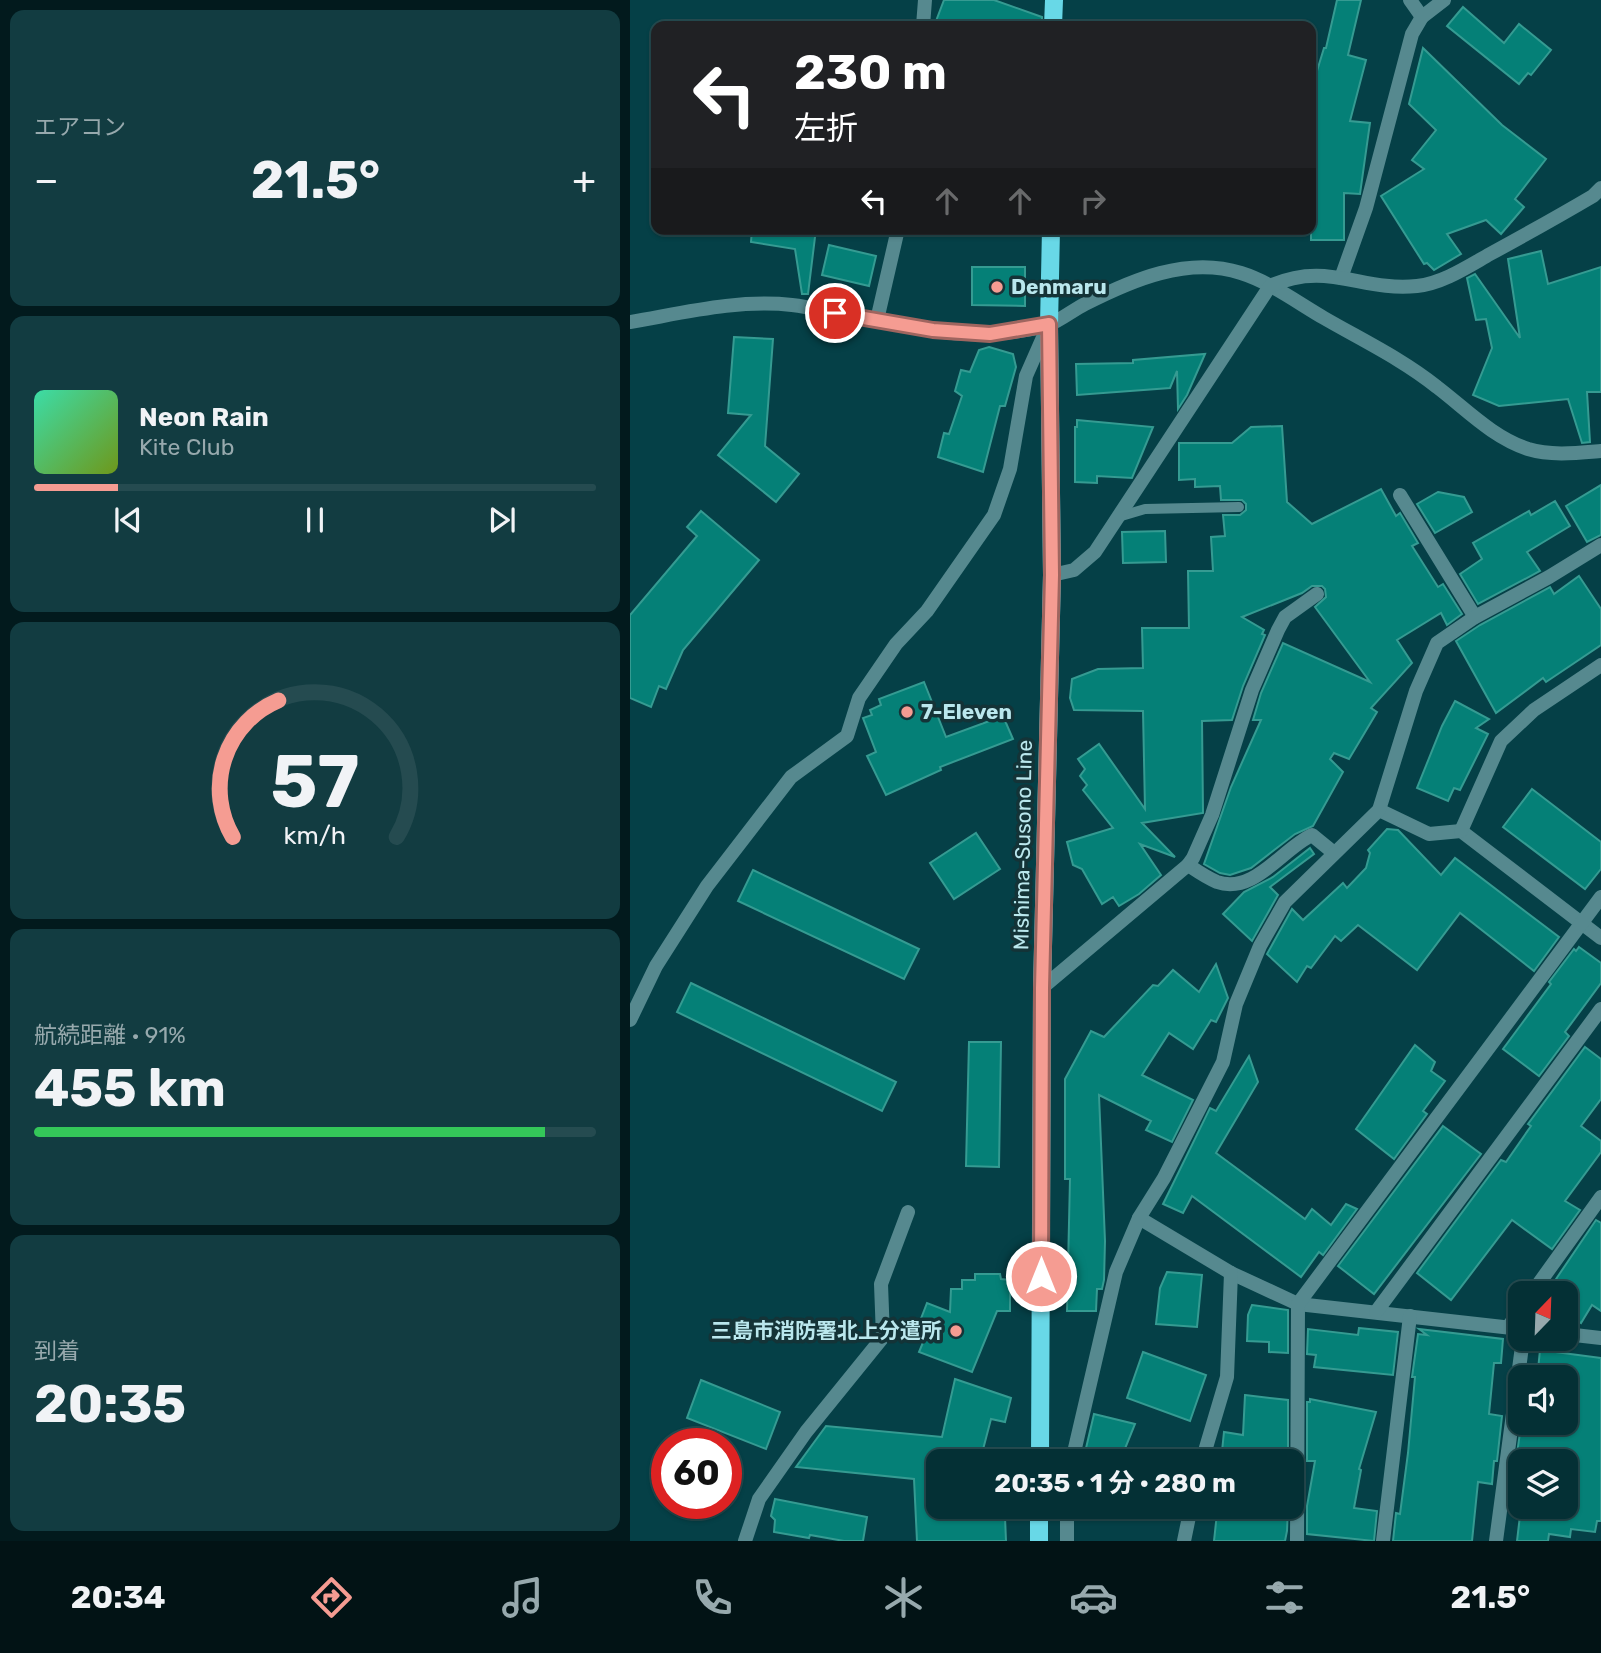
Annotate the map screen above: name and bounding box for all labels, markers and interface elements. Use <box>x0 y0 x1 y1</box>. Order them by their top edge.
text: 230 m <box>794 43 947 101</box>
icon: left <box>679 49 770 140</box>
text: 左折 <box>794 109 858 147</box>
text: エアコン <box>34 113 126 141</box>
text: 21.5° <box>251 149 380 211</box>
text: − <box>34 157 59 203</box>
text: + <box>572 157 596 203</box>
icon: left <box>855 182 893 220</box>
icon: ahead <box>928 182 966 220</box>
icon: ahead <box>1001 182 1039 220</box>
icon: right <box>1074 182 1112 220</box>
place label: Denmaru <box>1011 274 1107 299</box>
marker: Denmaru <box>989 279 1005 295</box>
pin <box>805 283 865 343</box>
icon: arrive <box>816 294 854 332</box>
text: Neon Rain <box>139 402 269 433</box>
text: Kite Club <box>139 433 234 461</box>
icon: previous <box>109 501 147 539</box>
icon: pause <box>296 501 334 539</box>
icon: next <box>483 501 521 539</box>
place label: 7-Eleven <box>921 699 1012 724</box>
marker: 7-Eleven <box>899 704 915 720</box>
text: 57 <box>271 739 359 825</box>
street label: Mishima-Susono Line <box>1008 740 1037 950</box>
text: km/h <box>284 820 346 849</box>
text: 航続距離 · 91% <box>34 1021 186 1049</box>
text: 455 km <box>34 1057 226 1119</box>
position arrow <box>1004 1239 1078 1313</box>
north arrow <box>1508 1281 1578 1351</box>
map controls <box>1508 1281 1578 1519</box>
place label: 三島市消防署北上分遣所 <box>711 1318 942 1343</box>
marker: 三島市消防署北上分遣所 <box>948 1323 964 1339</box>
text: 到着 <box>34 1337 80 1365</box>
button: sound <box>1508 1365 1578 1435</box>
text: 20:35 <box>34 1373 186 1435</box>
speed limit sign: 60 <box>651 1428 742 1519</box>
button: layers <box>1508 1449 1578 1519</box>
text: 20:35 · 1 分 · 280 m <box>994 1468 1236 1499</box>
icon: directions <box>307 1573 356 1622</box>
icon: music <box>498 1573 547 1622</box>
icon: phone <box>688 1573 737 1622</box>
icon: climate <box>879 1573 928 1622</box>
icon: car <box>1069 1573 1118 1622</box>
icon: filters <box>1260 1573 1309 1622</box>
text: 20:34 <box>71 1578 166 1616</box>
text: 21.5° <box>1451 1578 1530 1616</box>

